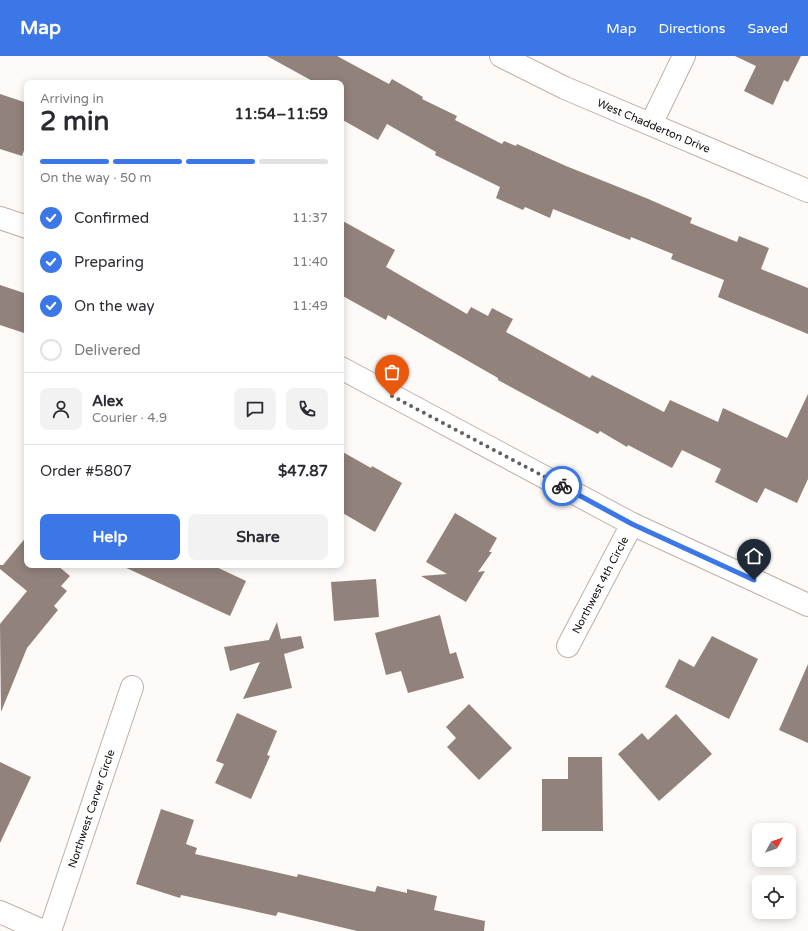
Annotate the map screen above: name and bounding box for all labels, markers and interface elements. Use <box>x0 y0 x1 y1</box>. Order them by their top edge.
text: Map <box>20 17 61 39</box>
text: Map <box>606 20 637 37</box>
text: Directions <box>659 20 726 37</box>
text: Saved <box>748 20 788 37</box>
text: Arriving in <box>40 91 104 107</box>
street label: West Chadderton Drive <box>595 96 712 156</box>
text: 11:54–11:59 <box>234 105 328 123</box>
text: 2 min <box>40 106 109 137</box>
text: On the way · 50 m <box>40 170 152 186</box>
icon: check <box>40 207 62 229</box>
text: Confirmed <box>74 209 149 227</box>
text: 11:37 <box>292 210 328 226</box>
icon: check <box>40 251 62 273</box>
text: Preparing <box>74 253 144 271</box>
text: 11:40 <box>292 254 328 270</box>
icon: check <box>40 295 62 317</box>
text: On the way <box>74 297 154 315</box>
text: 11:49 <box>292 298 328 314</box>
text: Delivered <box>74 341 141 359</box>
pin <box>375 355 409 396</box>
icon: bag <box>381 361 403 383</box>
button: person <box>40 388 82 430</box>
button: chat <box>234 388 276 430</box>
button: phone <box>286 388 328 430</box>
text: Alex <box>92 392 123 410</box>
text: Courier · 4.9 <box>92 410 167 426</box>
text: Order #5807 <box>40 462 132 480</box>
text: $47.87 <box>278 462 328 480</box>
courier <box>542 466 582 506</box>
icon: bike <box>551 475 573 497</box>
button: Help <box>40 514 180 560</box>
button: Share <box>188 514 328 560</box>
street label: Northwest 4th Circle <box>570 534 631 636</box>
pin <box>737 539 771 580</box>
icon: home <box>743 545 765 567</box>
street label: Northwest Carver Circle <box>66 748 117 870</box>
north arrow <box>752 823 796 867</box>
map controls <box>752 823 796 919</box>
button: locate <box>752 875 796 919</box>

